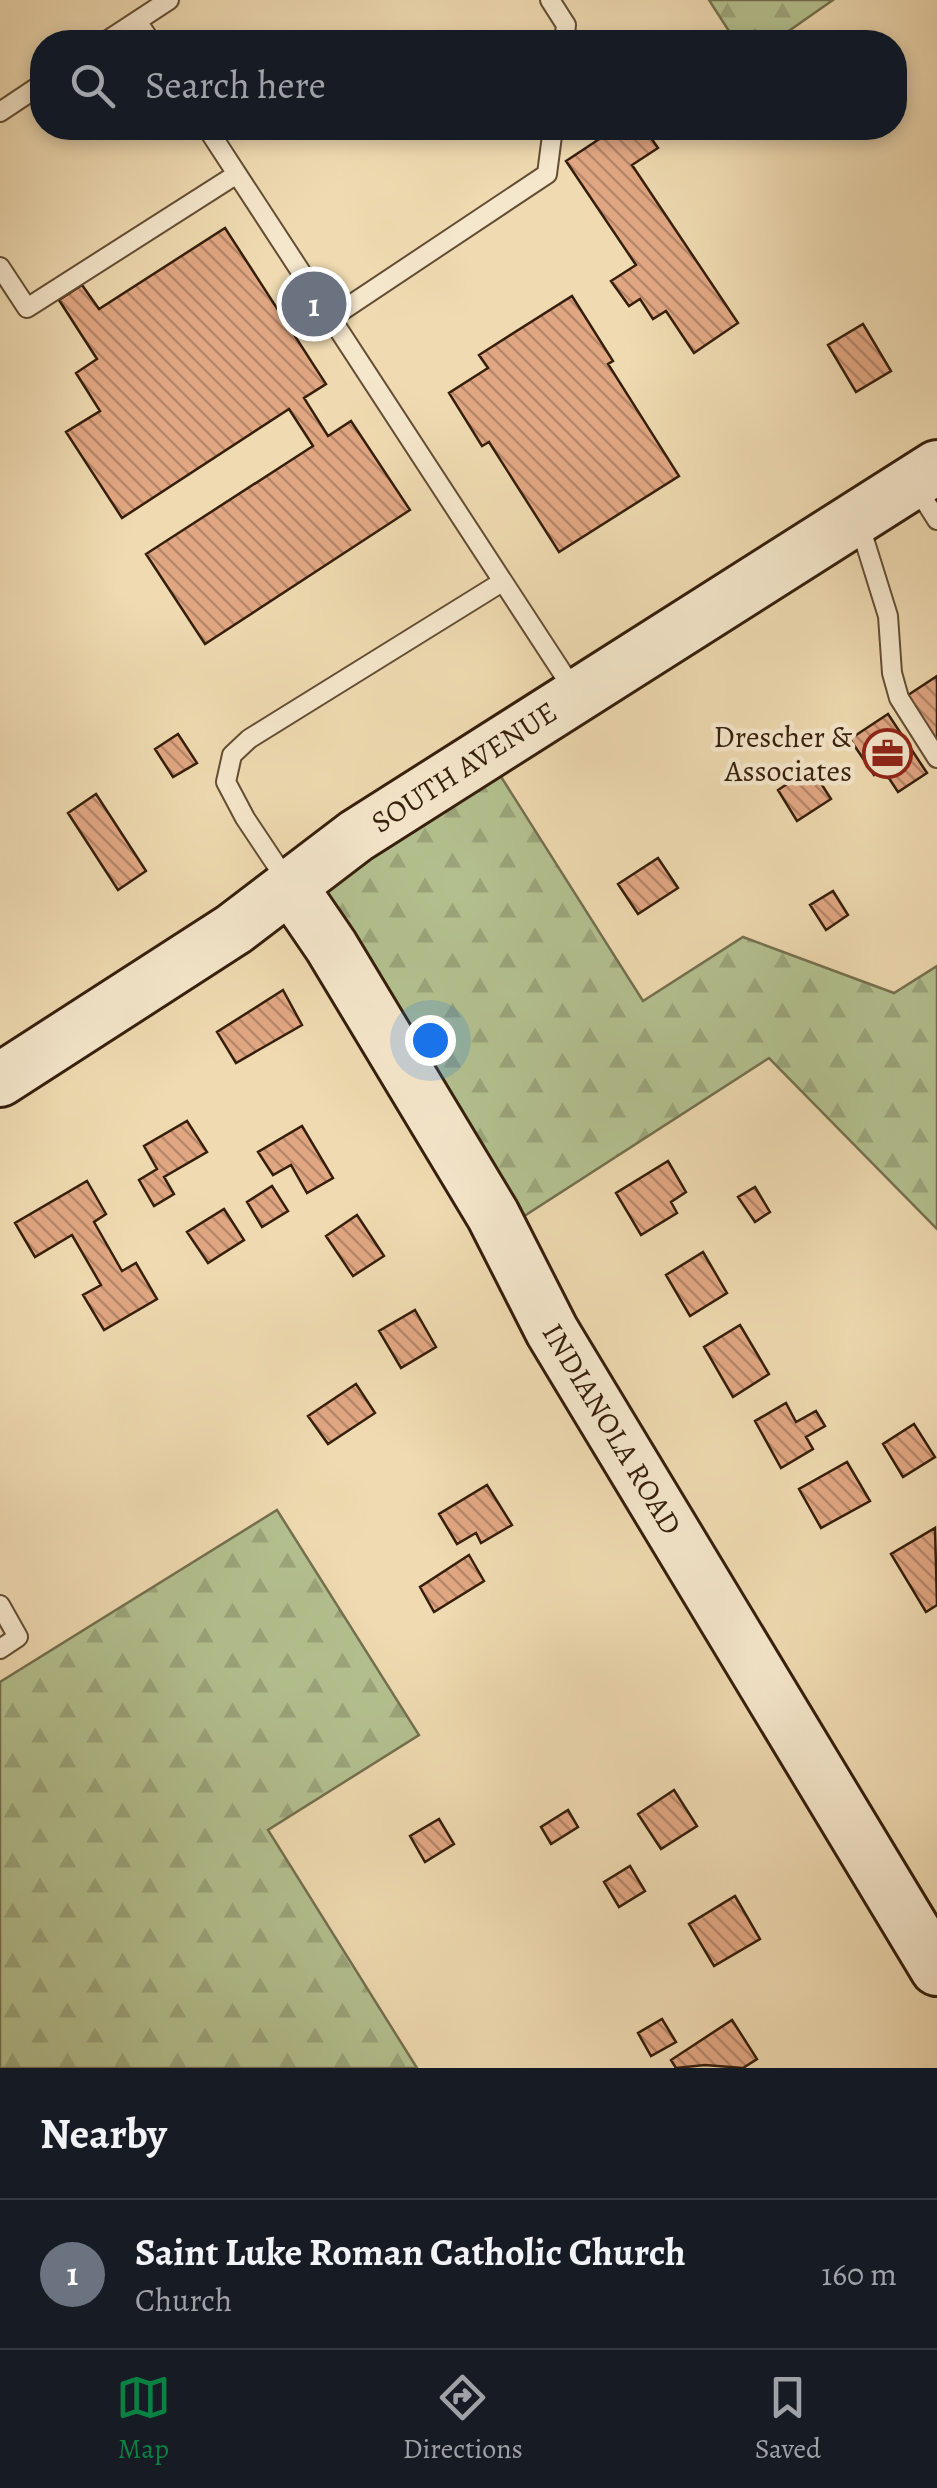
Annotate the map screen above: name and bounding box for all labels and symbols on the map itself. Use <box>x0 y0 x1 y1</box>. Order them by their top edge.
pin: 1 <box>282 266 346 342</box>
street label: SOUTH AVENUE <box>363 692 565 842</box>
place label: Drescher & Associates <box>714 717 853 791</box>
office icon: Drescher & Associates <box>861 728 913 780</box>
your location <box>405 1015 456 1066</box>
street label: INDIANOLA ROAD <box>533 1316 691 1542</box>

